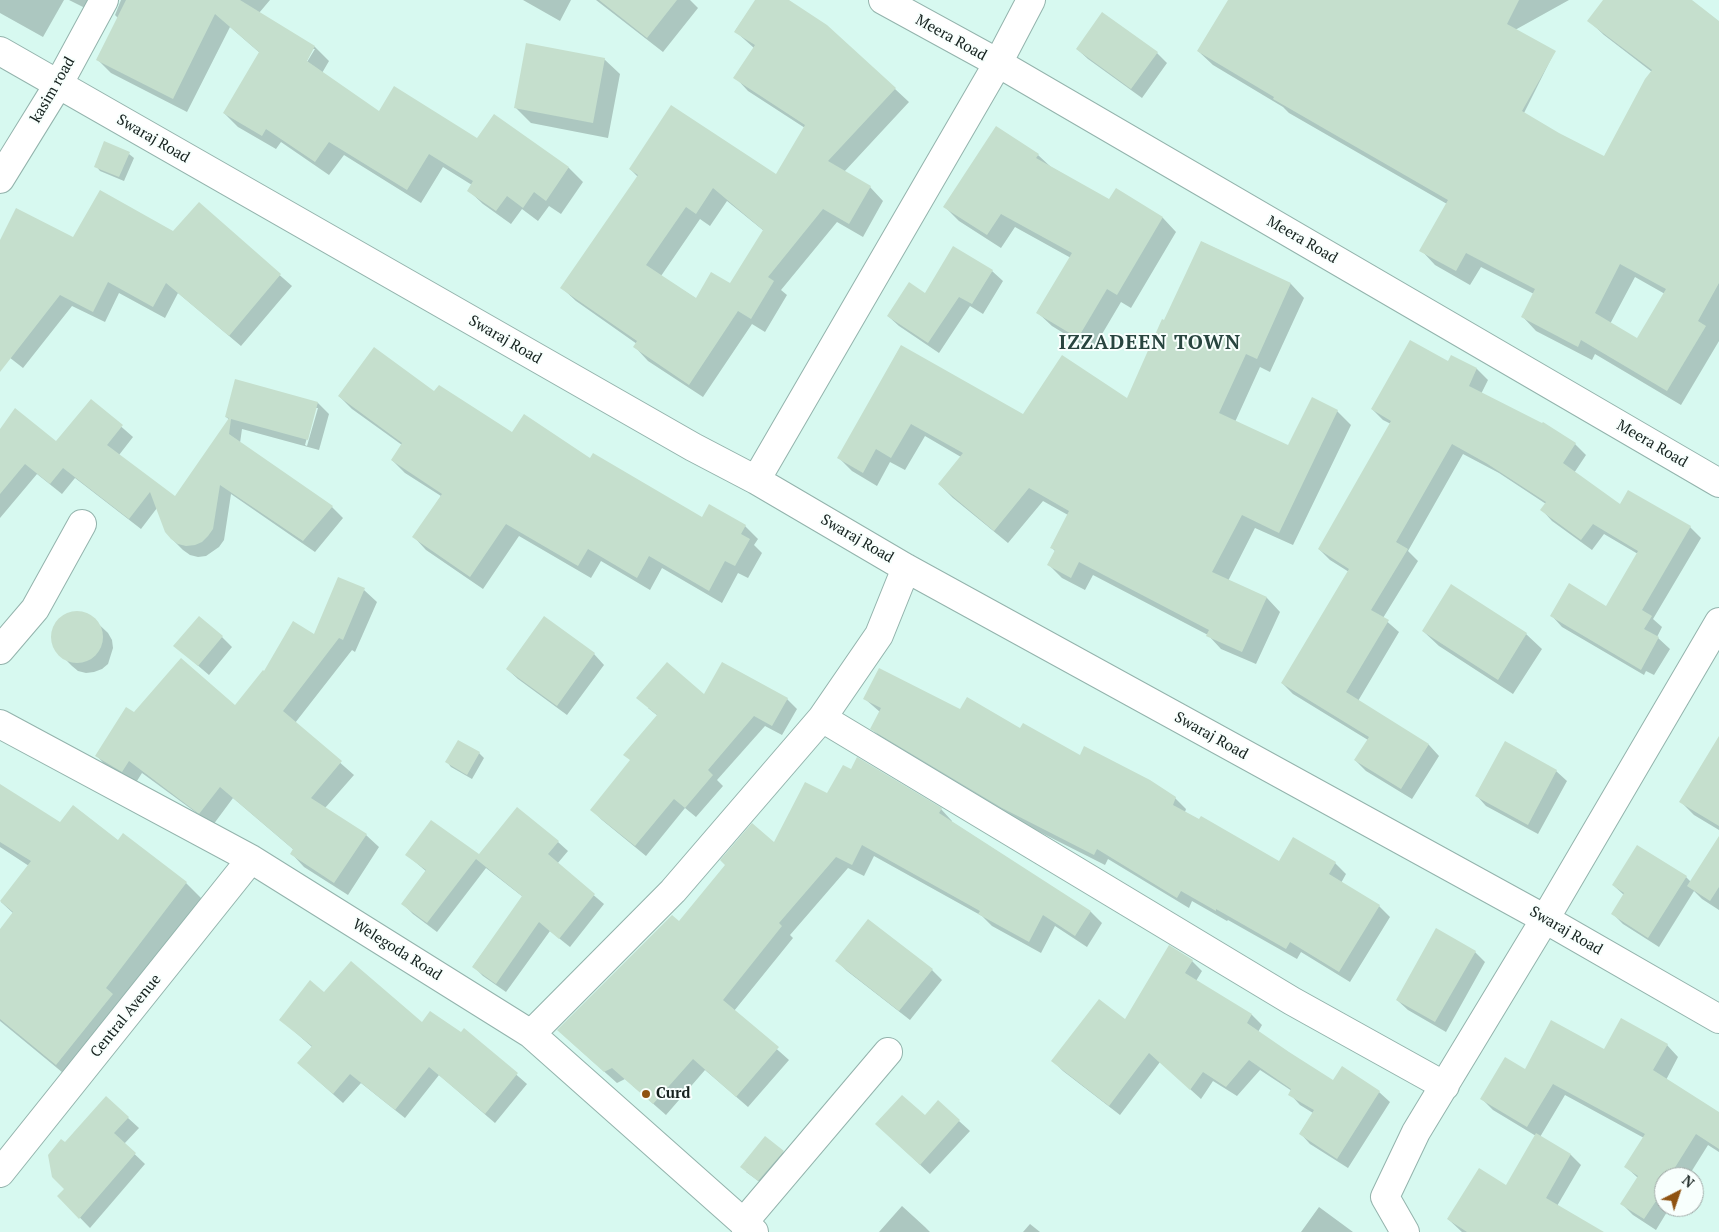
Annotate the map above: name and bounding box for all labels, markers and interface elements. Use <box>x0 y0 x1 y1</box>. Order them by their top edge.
street label: Meera Road <box>912 11 990 65</box>
street label: kasim road <box>27 54 79 126</box>
street label: Swaraj Road <box>113 111 193 167</box>
street label: Meera Road <box>1263 213 1341 267</box>
street label: Swaraj Road <box>465 312 545 368</box>
district label: IZZADEEN TOWN <box>1057 331 1243 355</box>
street label: Meera Road <box>1613 417 1691 471</box>
street label: Swaraj Road <box>817 511 897 567</box>
street label: Swaraj Road <box>1171 708 1251 764</box>
street label: Swaraj Road <box>1526 903 1606 959</box>
street label: Welegoda Road <box>349 915 445 985</box>
street label: Central Avenue <box>87 971 165 1061</box>
place label: Curd <box>656 1085 691 1103</box>
marker: Curd <box>640 1088 652 1100</box>
north arrow <box>1654 1167 1704 1217</box>
text: N <box>1678 1170 1699 1192</box>

